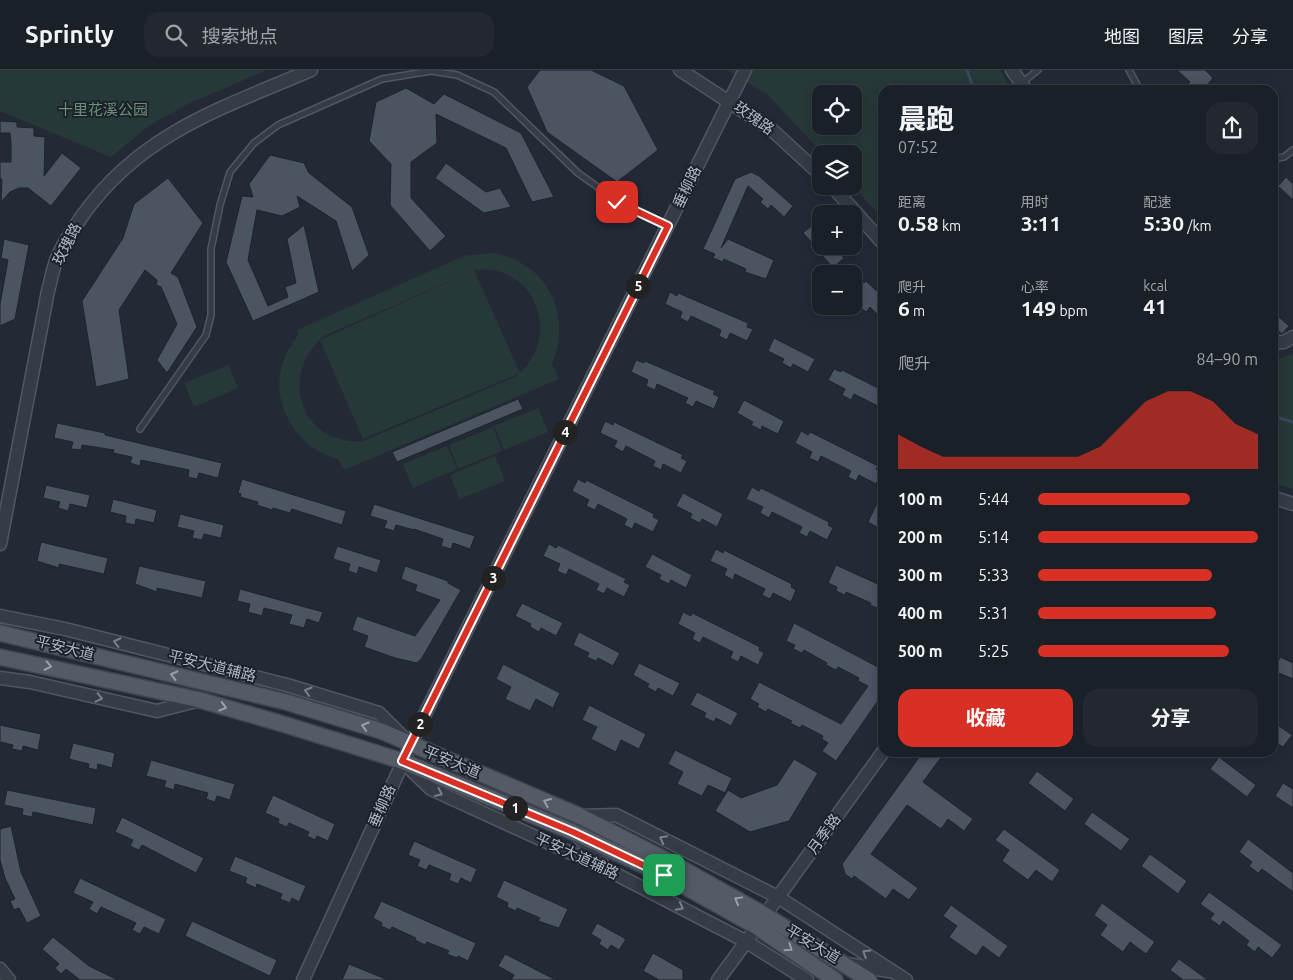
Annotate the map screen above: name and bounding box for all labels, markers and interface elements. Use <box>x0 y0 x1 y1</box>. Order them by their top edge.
search box <box>144 12 494 57</box>
text: Sprintly <box>25 21 114 48</box>
icon: search <box>162 21 190 49</box>
text: 搜索地点 <box>202 25 278 47</box>
text: 地图 <box>1104 26 1140 46</box>
text: 图层 <box>1168 26 1204 46</box>
text: 分享 <box>1232 26 1268 46</box>
map controls <box>812 85 862 315</box>
button: locate <box>812 85 862 135</box>
street label: 玫瑰路 <box>731 97 777 138</box>
park label: 十里花溪公园 <box>58 101 148 118</box>
button: share <box>1206 102 1258 154</box>
text: 晨跑 <box>898 103 954 134</box>
text: 07:52 <box>898 138 938 156</box>
button: layers <box>812 145 862 195</box>
street label: 垂柳路 <box>669 163 704 211</box>
pin <box>596 181 638 223</box>
icon: check <box>603 188 631 216</box>
text: 距离 <box>898 194 926 210</box>
text: 用时 <box>1021 194 1049 210</box>
text: 配速 <box>1143 194 1171 210</box>
button: + <box>812 205 862 255</box>
text: 0.58 <box>898 211 939 235</box>
text: 3:11 <box>1021 211 1061 235</box>
text: 5:30 <box>1143 211 1184 235</box>
text: km <box>939 218 961 234</box>
text: /km <box>1184 218 1212 234</box>
street label: 玫瑰路 <box>49 220 84 268</box>
button: − <box>812 265 862 315</box>
pin: 5 <box>626 274 650 298</box>
text: 5 <box>635 278 642 294</box>
text: kcal <box>1143 278 1168 294</box>
text: 爬升 <box>898 279 926 295</box>
text: 心率 <box>1021 279 1049 295</box>
text: 41 <box>1143 294 1167 318</box>
text: 6 <box>898 296 910 320</box>
text: 149 <box>1021 296 1056 320</box>
text: m <box>910 303 925 319</box>
text: bpm <box>1056 303 1088 319</box>
text: 84–90 m <box>1196 350 1258 368</box>
text: 爬升 <box>898 354 930 372</box>
pin: 4 <box>552 420 578 444</box>
text: 4 <box>562 424 569 440</box>
text: 100 m <box>898 490 943 508</box>
text: 5:44 <box>978 490 1009 508</box>
text: 200 m <box>898 528 943 546</box>
text: 5:14 <box>978 528 1009 546</box>
pin: 3 <box>480 566 506 590</box>
text: 300 m <box>898 566 943 584</box>
text: 5:33 <box>978 566 1009 584</box>
text: 3 <box>490 570 497 586</box>
text: 400 m <box>898 604 943 622</box>
text: 5:31 <box>978 604 1009 622</box>
street label: 平安大道 <box>34 632 96 663</box>
one-way arrow <box>113 637 121 647</box>
text: 500 m <box>898 642 943 660</box>
text: 5:25 <box>978 642 1009 660</box>
street label: 平安大道辅路 <box>166 646 258 685</box>
one-way arrow <box>43 661 52 671</box>
one-way arrow <box>169 670 178 681</box>
one-way arrow <box>304 687 313 697</box>
button: 收藏 <box>898 689 1073 747</box>
button: 分享 <box>1083 689 1258 747</box>
one-way arrow <box>95 692 104 703</box>
one-way arrow <box>219 701 227 711</box>
pin: 2 <box>408 712 432 736</box>
text: 2 <box>417 716 424 732</box>
one-way arrow <box>361 722 369 732</box>
street label: 平安大道 <box>421 742 483 781</box>
street label: 垂柳路 <box>365 782 398 830</box>
one-way arrow <box>434 786 443 797</box>
pin: 1 <box>502 796 528 820</box>
one-way arrow <box>543 798 552 808</box>
text: 1 <box>512 800 519 816</box>
street label: 月季路 <box>803 811 844 857</box>
street label: 平安大道辅路 <box>533 829 622 882</box>
one-way arrow <box>659 835 668 845</box>
pin <box>643 854 685 896</box>
icon: arrive <box>650 861 678 889</box>
one-way arrow <box>734 896 743 906</box>
one-way arrow <box>675 901 684 911</box>
street label: 平安大道 <box>783 921 843 966</box>
one-way arrow <box>783 942 792 952</box>
one-way arrow <box>862 950 871 960</box>

